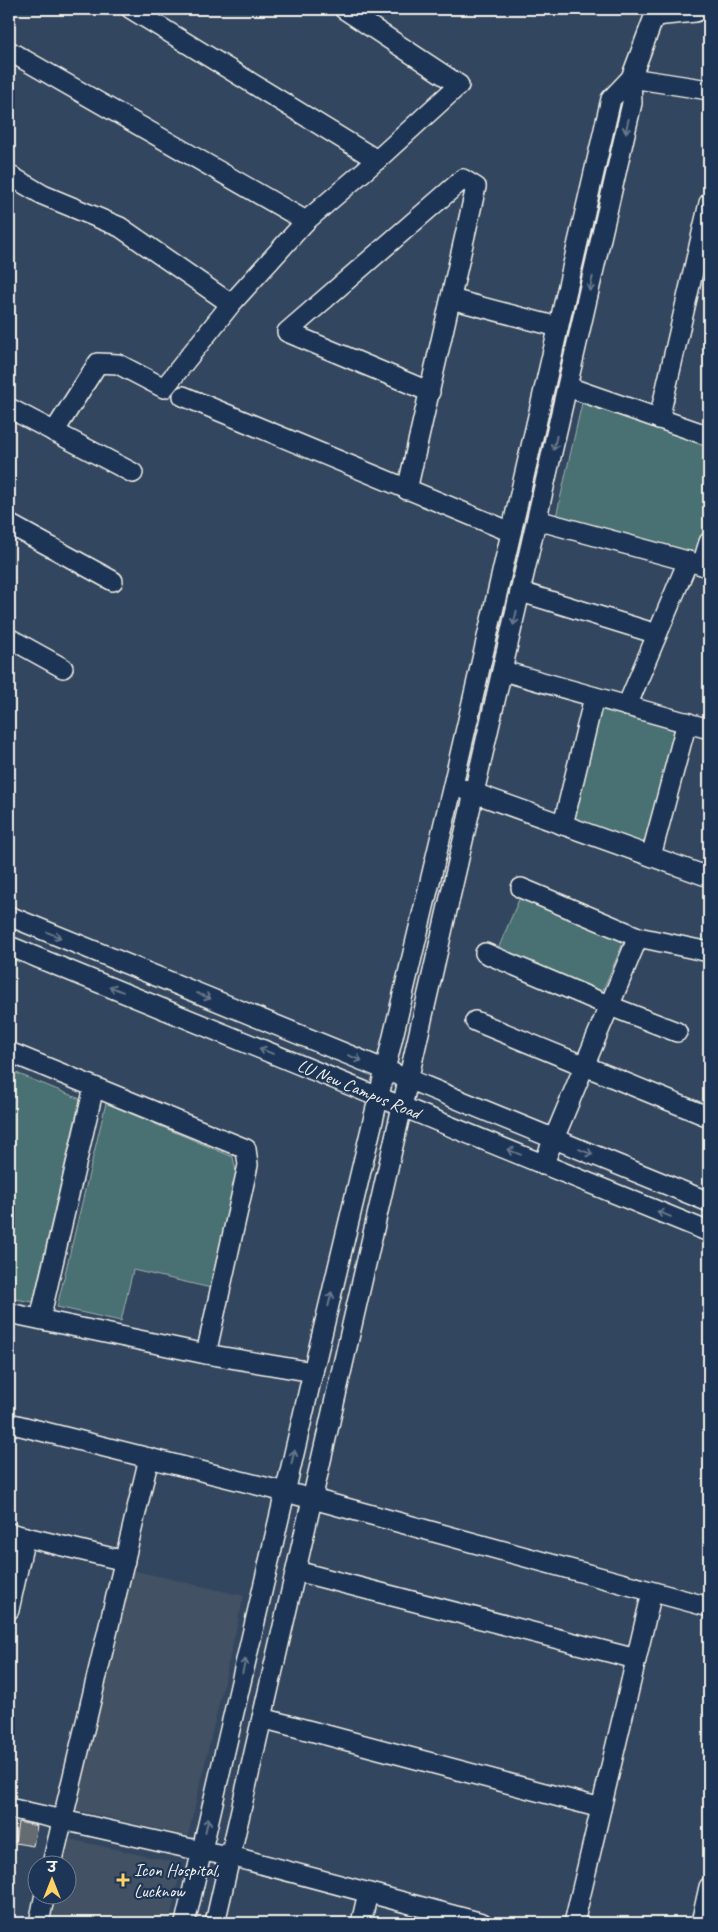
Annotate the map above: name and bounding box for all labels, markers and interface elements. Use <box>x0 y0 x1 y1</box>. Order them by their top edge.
one-way arrow <box>622 118 631 134</box>
one-way arrow <box>586 276 595 292</box>
one-way arrow <box>550 434 559 450</box>
one-way arrow <box>510 610 519 626</box>
one-way arrow <box>46 930 61 940</box>
one-way arrow <box>109 984 124 994</box>
one-way arrow <box>196 992 211 1002</box>
one-way arrow <box>259 1046 274 1055</box>
street label: LU New Campus Road <box>294 1054 426 1125</box>
one-way arrow <box>346 1054 362 1063</box>
one-way arrow <box>507 1147 522 1157</box>
one-way arrow <box>578 1148 593 1157</box>
one-way arrow <box>657 1209 672 1218</box>
one-way arrow <box>326 1291 335 1307</box>
one-way arrow <box>289 1449 298 1465</box>
one-way arrow <box>240 1659 249 1675</box>
one-way arrow <box>203 1817 212 1833</box>
north arrow <box>28 1854 78 1904</box>
text: उ <box>45 1859 58 1876</box>
place label: Icon Hospital, Lucknow <box>134 1859 219 1902</box>
marker: Icon Hospital, Lucknow <box>116 1873 130 1887</box>

